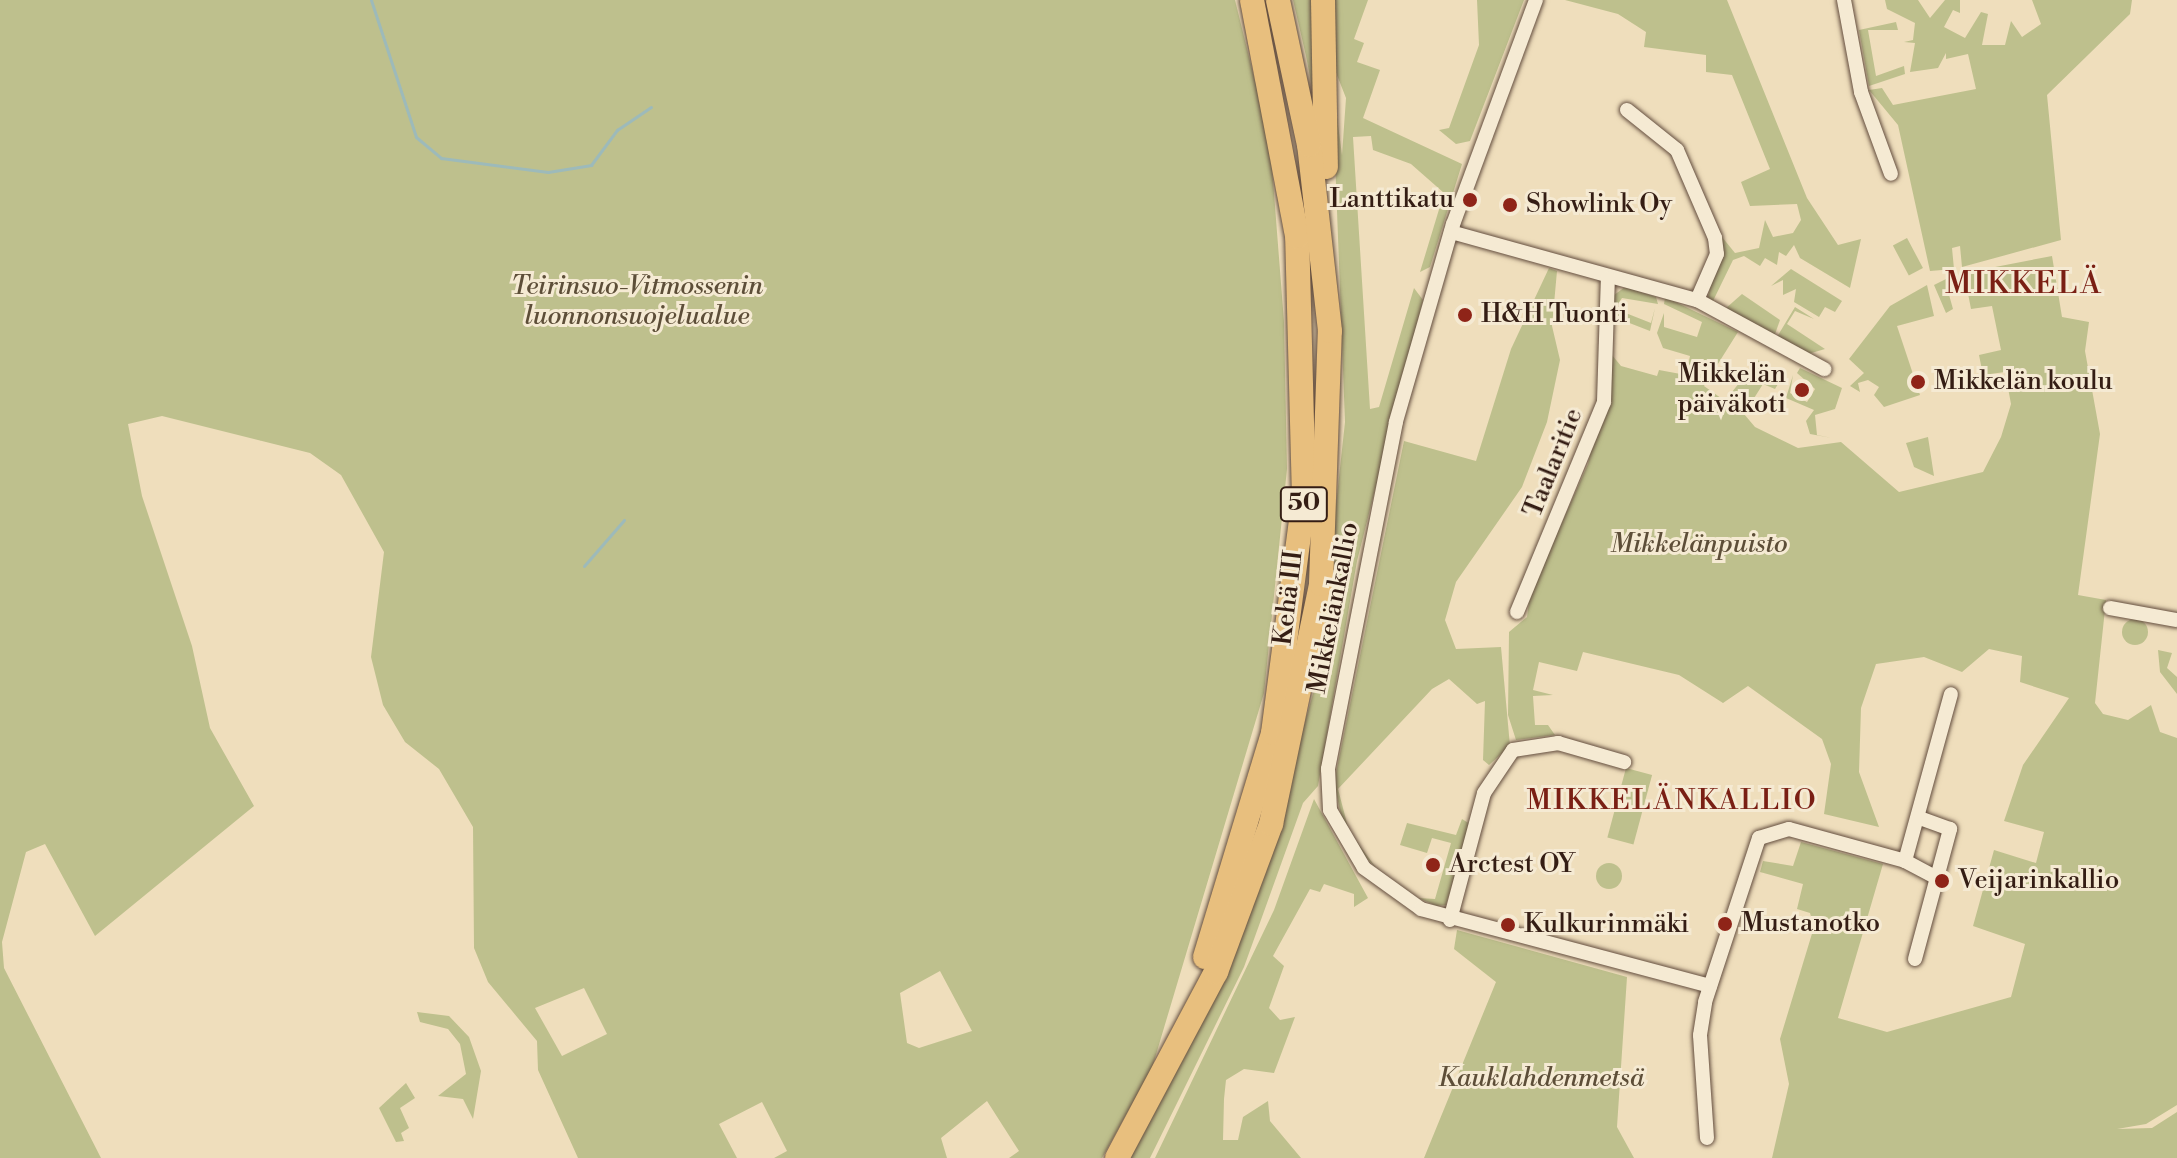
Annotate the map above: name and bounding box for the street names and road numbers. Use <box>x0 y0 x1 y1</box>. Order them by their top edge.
street label: Taalaritie <box>1518 404 1590 522</box>
road number: 50 <box>1278 484 1330 524</box>
street label: Mikkelänkallio <box>1302 520 1366 696</box>
street label: Kehä III <box>1268 549 1310 647</box>

